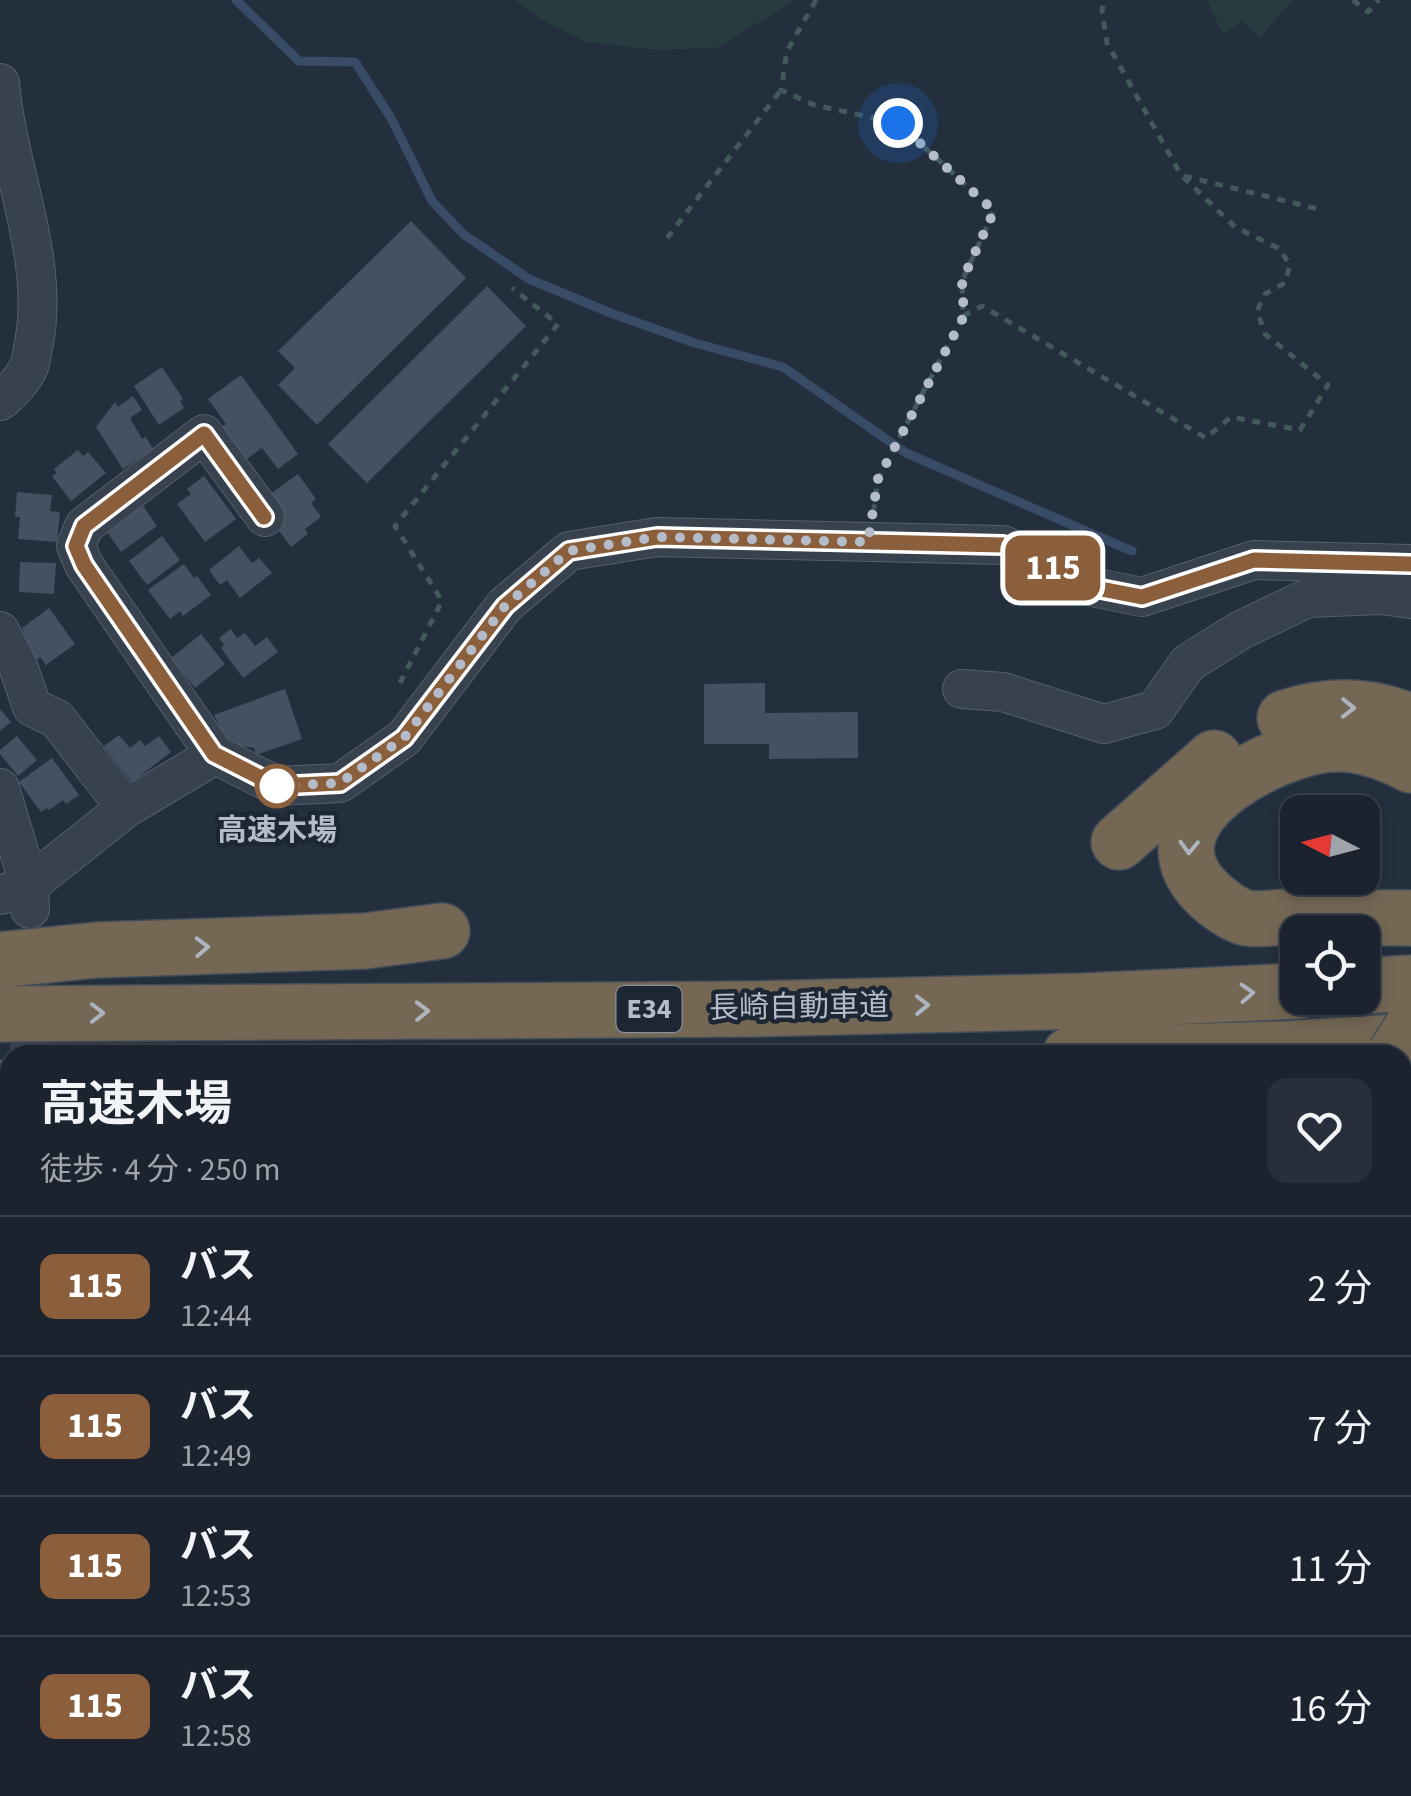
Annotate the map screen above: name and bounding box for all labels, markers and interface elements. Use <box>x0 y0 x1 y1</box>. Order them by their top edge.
your location <box>873 98 923 148</box>
line badge: 115 <box>996 536 1110 600</box>
text: 115 <box>1025 543 1081 593</box>
one-way arrow <box>1340 698 1356 719</box>
marker: 高速木場 <box>256 765 298 807</box>
north arrow <box>1280 795 1380 895</box>
map controls <box>1280 795 1380 1015</box>
place label: 高速木場 <box>217 809 337 852</box>
one-way arrow <box>1179 840 1200 855</box>
button: locate <box>1280 915 1380 1015</box>
one-way arrow <box>194 936 210 957</box>
one-way arrow <box>1240 983 1256 1004</box>
street label: 長崎自動車道 <box>709 984 889 1030</box>
road number: E34 <box>616 986 682 1032</box>
one-way arrow <box>915 994 931 1015</box>
one-way arrow <box>415 1000 431 1021</box>
one-way arrow <box>90 1003 106 1024</box>
text: 高速木場 <box>40 1071 232 1139</box>
button: heart <box>1267 1078 1372 1183</box>
text: 徒歩 · 4 分 · 250 m <box>40 1147 280 1193</box>
text: バス <box>180 1239 256 1293</box>
text: 115 <box>67 1261 123 1311</box>
text: 2 分 <box>1308 1262 1372 1316</box>
text: 12:44 <box>180 1293 252 1339</box>
text: バス <box>180 1379 256 1433</box>
text: 115 <box>67 1401 123 1451</box>
text: 7 分 <box>1308 1402 1372 1456</box>
text: 12:49 <box>180 1433 252 1479</box>
text: バス <box>180 1519 256 1573</box>
text: 115 <box>67 1541 123 1591</box>
text: 11 分 <box>1289 1542 1372 1596</box>
text: 12:53 <box>180 1573 252 1619</box>
text: バス <box>180 1659 256 1713</box>
text: 115 <box>67 1681 123 1731</box>
text: 16 分 <box>1289 1682 1372 1736</box>
text: 12:58 <box>180 1713 252 1759</box>

